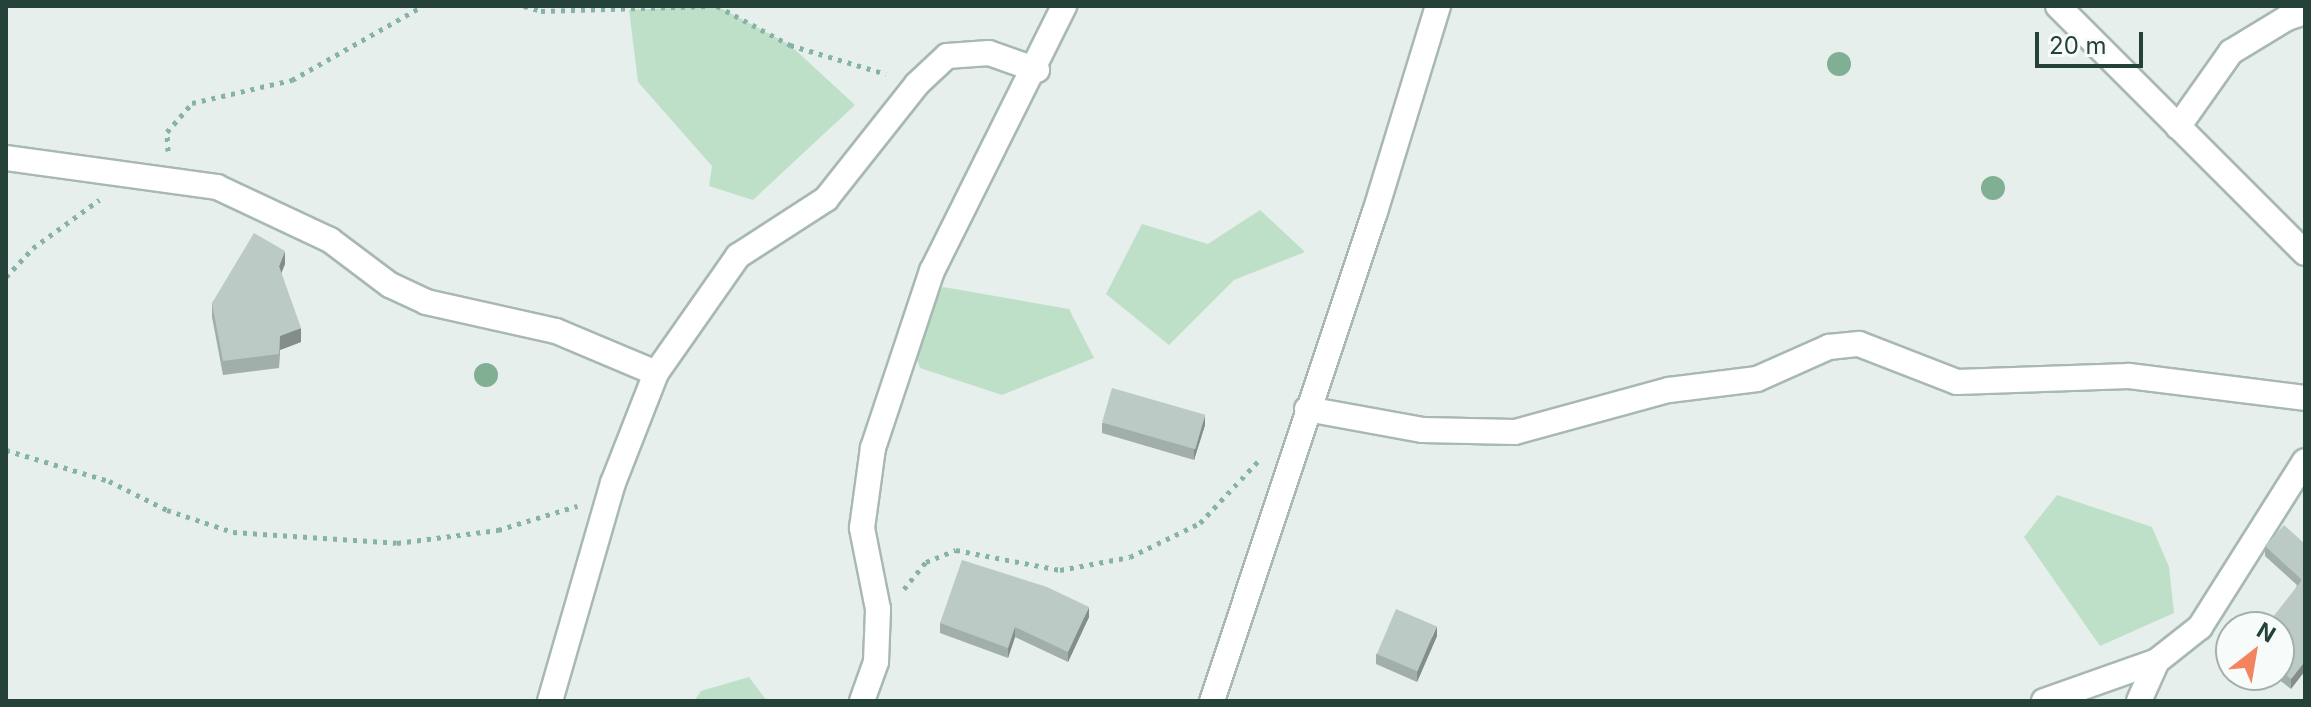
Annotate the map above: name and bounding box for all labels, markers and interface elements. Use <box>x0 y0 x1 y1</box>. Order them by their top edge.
scale bar <box>2039 16 2147 66</box>
text: 20 m <box>2049 31 2107 60</box>
north arrow <box>2215 611 2295 691</box>
text: N <box>2252 617 2280 648</box>

